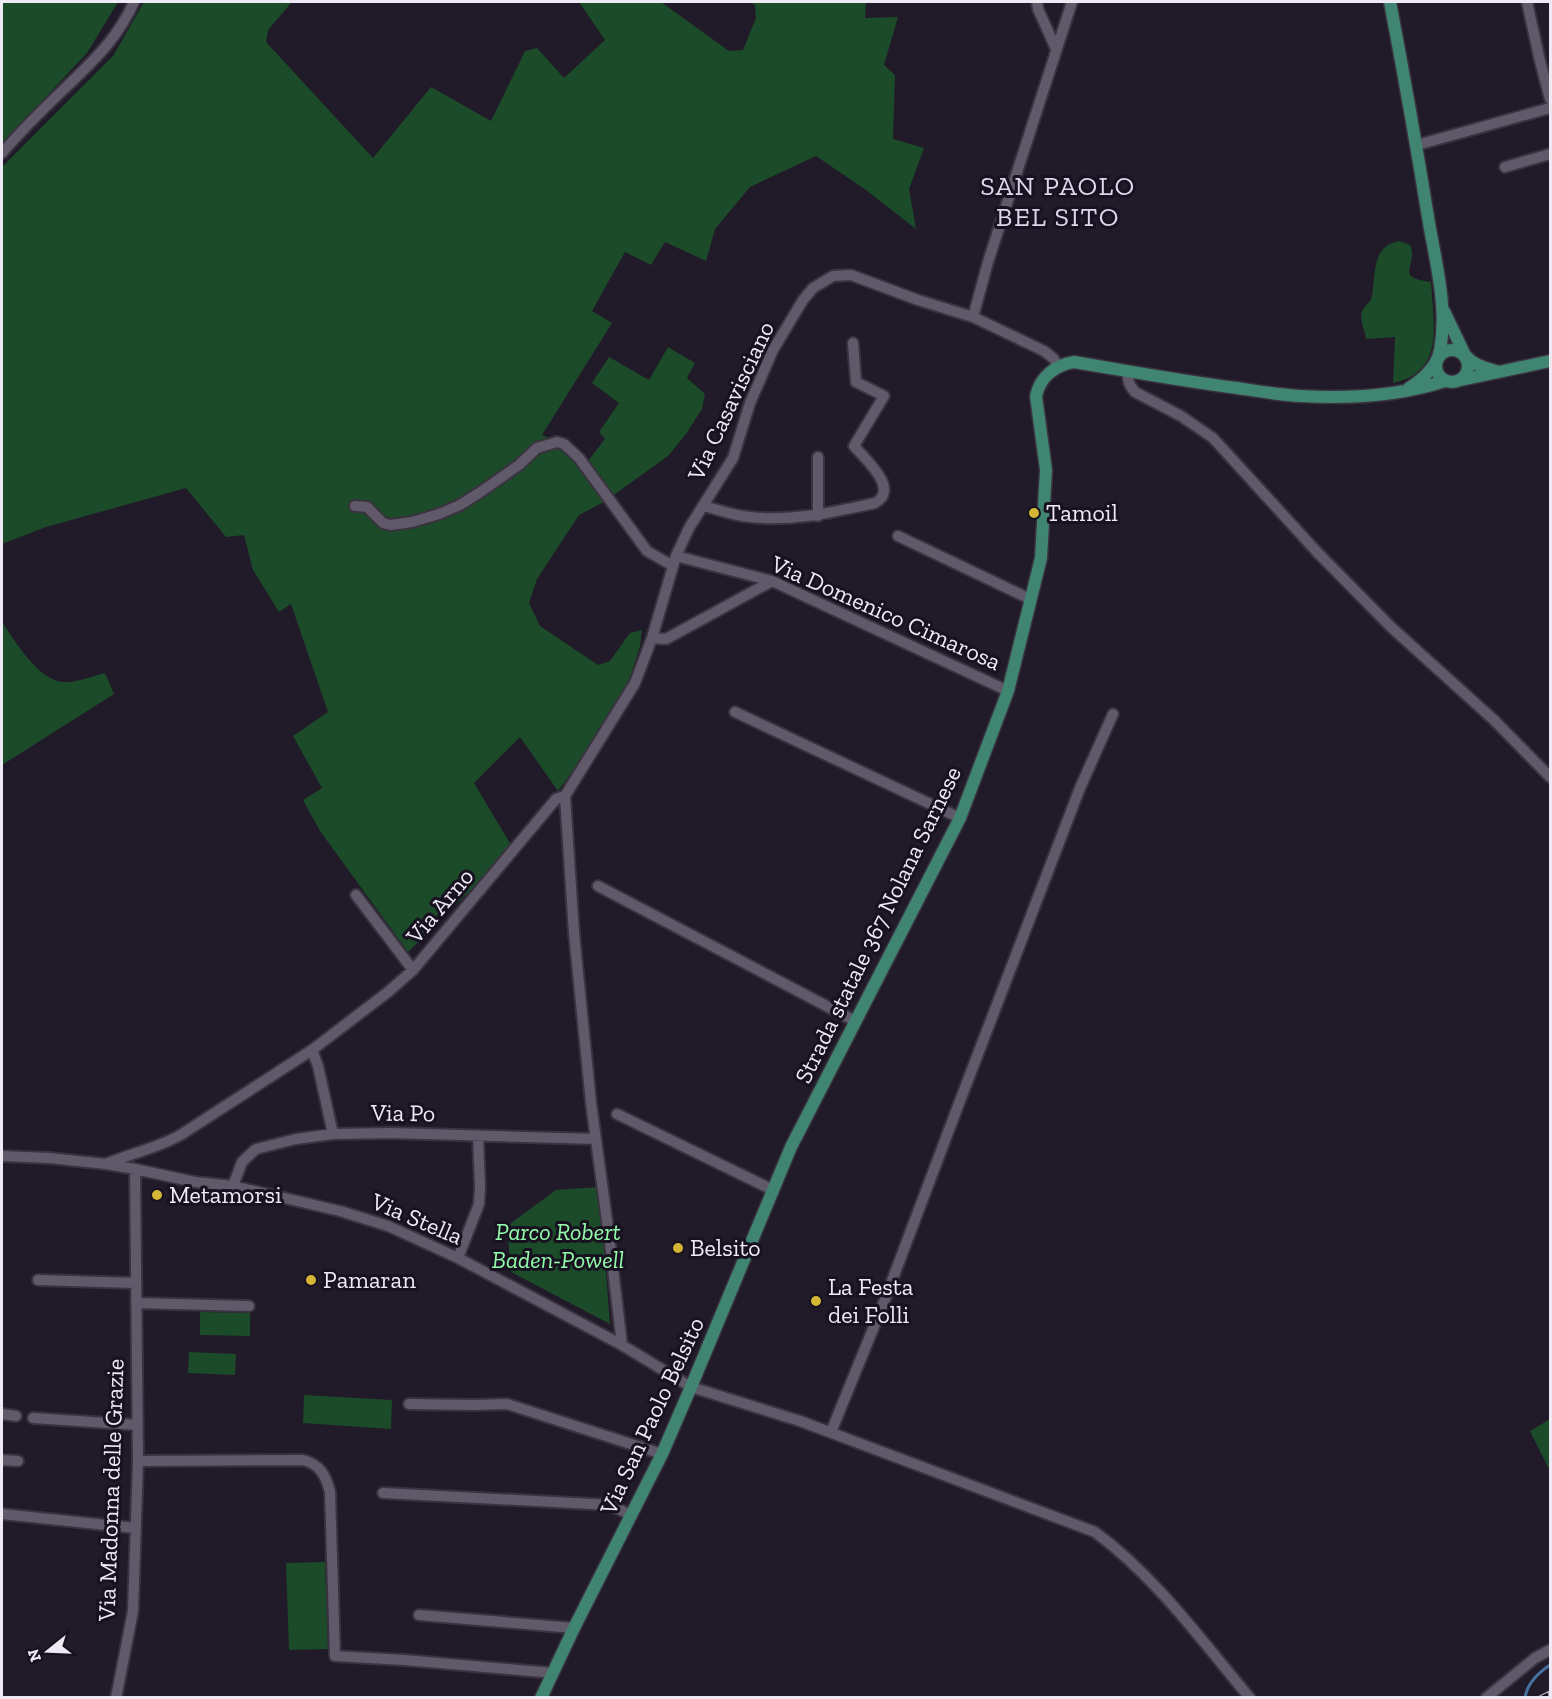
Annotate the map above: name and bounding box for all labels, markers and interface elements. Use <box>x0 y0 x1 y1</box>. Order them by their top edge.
district label: SAN PAOLO BEL SITO <box>980 170 1136 233</box>
street label: Via Casavisciano <box>681 317 780 486</box>
place label: Tamoil <box>1046 498 1118 527</box>
marker: Tamoil <box>1027 506 1041 520</box>
street label: Via Domenico Cimarosa <box>766 548 1006 676</box>
street label: Strada statale 367 Nolana Sarnese <box>788 762 967 1088</box>
street label: Via Arno <box>399 862 480 950</box>
street label: Via Po <box>370 1097 435 1128</box>
place label: Metamorsi <box>169 1180 282 1209</box>
street label: Via Stella <box>366 1186 467 1251</box>
marker: Metamorsi <box>150 1188 164 1202</box>
park label: Parco Robert Baden-Powell <box>492 1217 624 1274</box>
place label: Belsito <box>690 1233 761 1262</box>
marker: Belsito <box>671 1241 685 1255</box>
place label: Pamaran <box>323 1265 416 1294</box>
place label: La Festa dei Folli <box>828 1272 914 1329</box>
marker: Pamaran <box>304 1273 318 1287</box>
marker: La Festa dei Folli <box>809 1294 823 1308</box>
street label: Via San Paolo Belsito <box>593 1312 710 1520</box>
street label: Via Madonna delle Grazie <box>91 1358 130 1623</box>
north arrow <box>18 1621 78 1681</box>
text: N <box>23 1647 45 1664</box>

